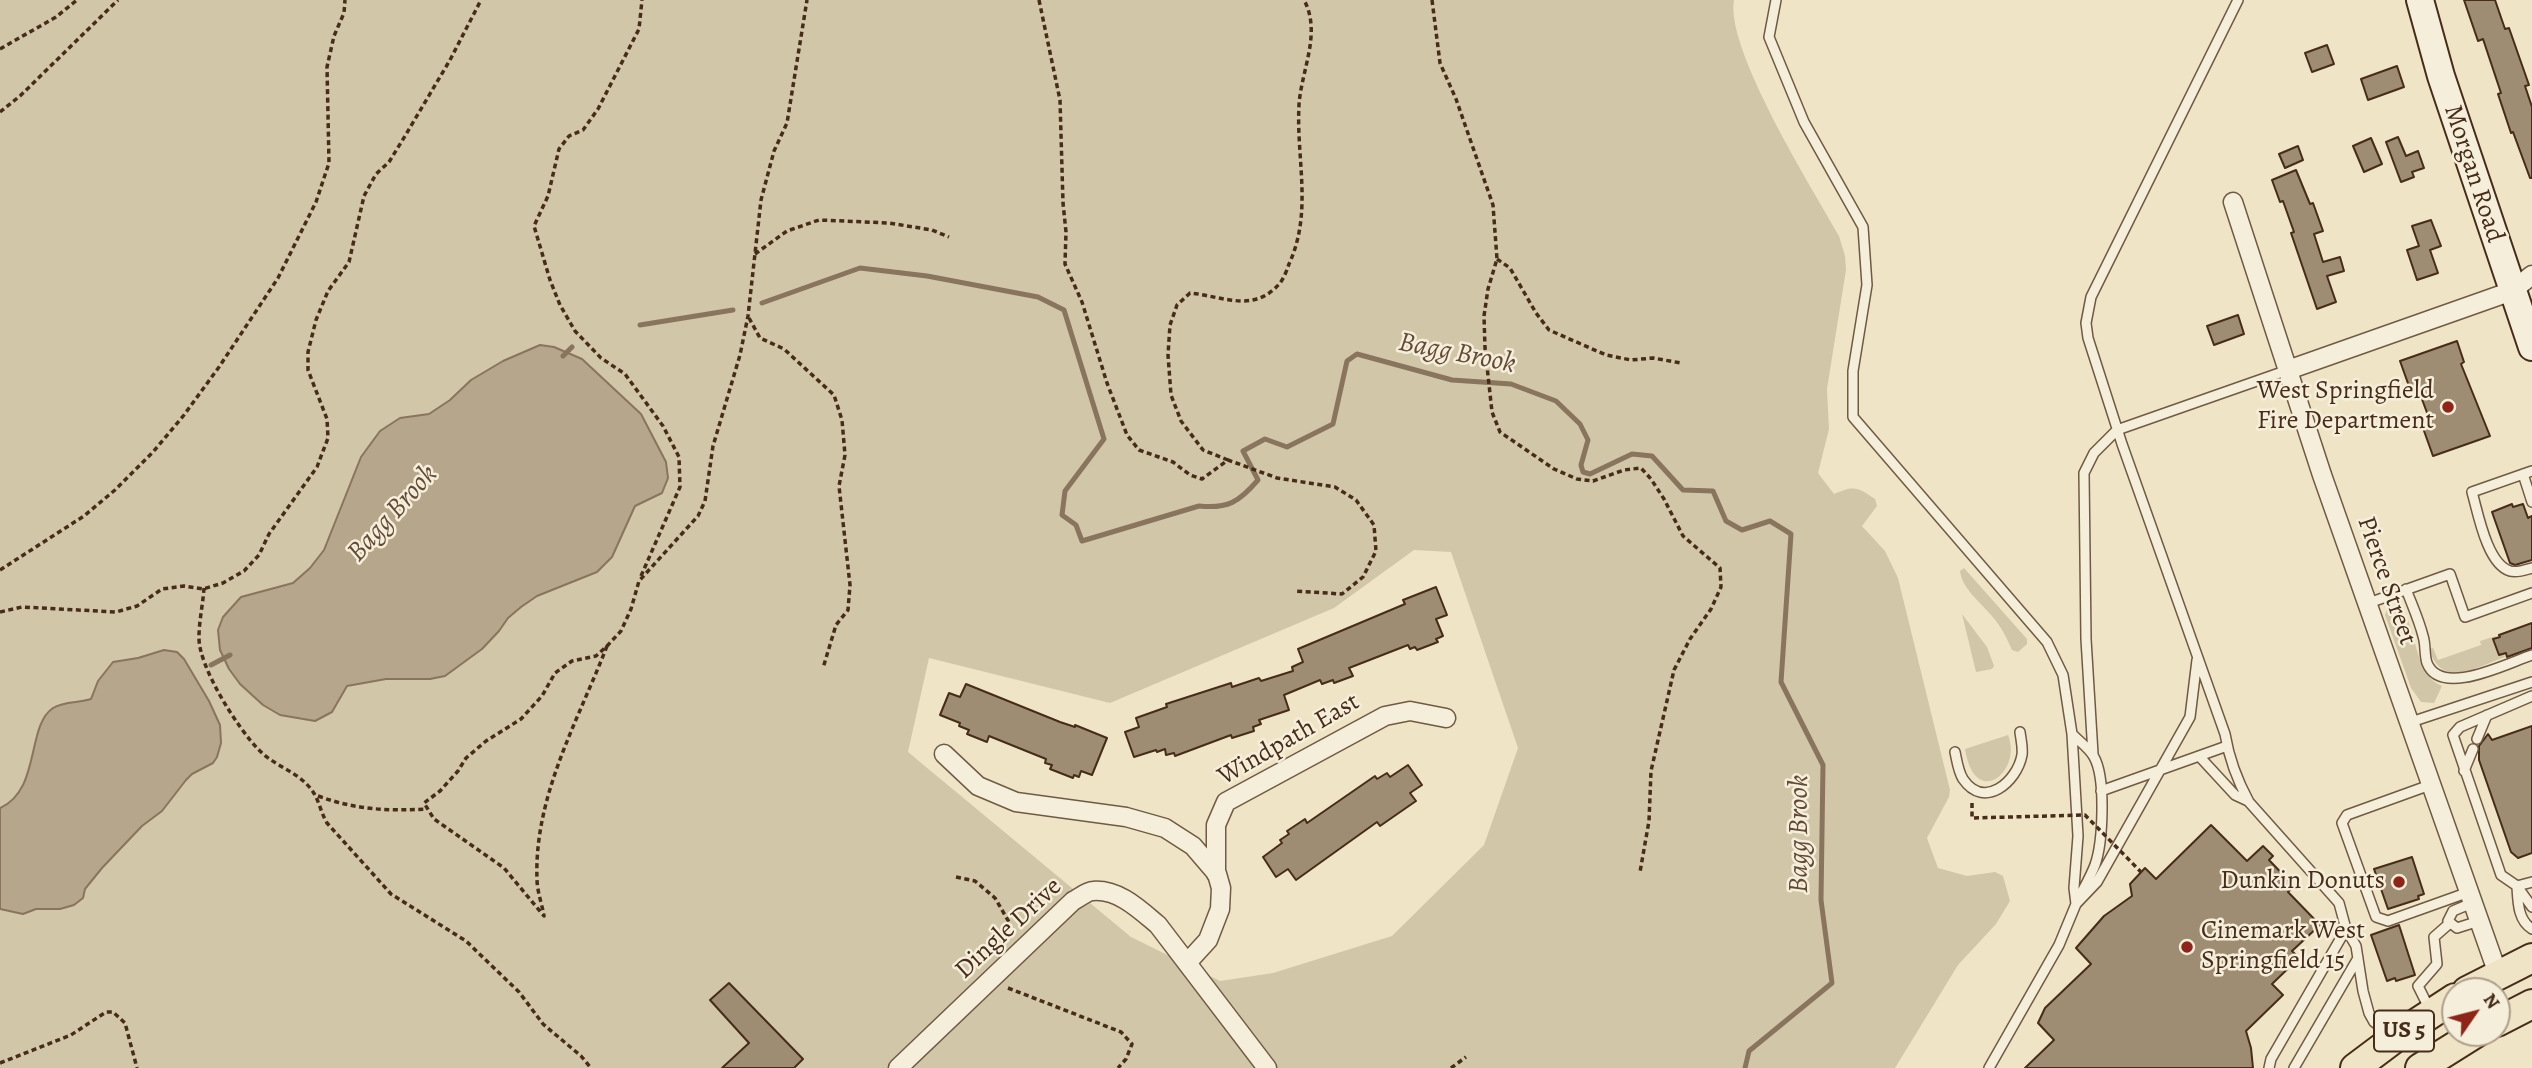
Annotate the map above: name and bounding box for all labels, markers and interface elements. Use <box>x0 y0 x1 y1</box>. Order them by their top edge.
street label: Morgan Road <box>2436 101 2510 247</box>
water label: Bagg Brook <box>1396 326 1518 382</box>
place label: West Springfield Fire Department <box>2257 376 2434 438</box>
marker: West Springfield Fire Department <box>2440 399 2456 415</box>
water label: Bagg Brook <box>341 459 445 569</box>
street label: Pierce Street <box>2349 513 2423 649</box>
street label: Windpath East <box>1213 687 1365 793</box>
water label: Bagg Brook <box>1783 775 1817 893</box>
place label: Dunkin Donuts <box>2220 866 2385 898</box>
street label: Dingle Drive <box>949 872 1069 986</box>
marker: Dunkin Donuts <box>2391 874 2407 890</box>
place label: Cinemark West Springfield 15 <box>2201 916 2365 978</box>
marker: Cinemark West Springfield 15 <box>2179 939 2195 955</box>
north arrow <box>2441 977 2511 1047</box>
text: N <box>2477 988 2506 1014</box>
road number: US 5 <box>2374 1010 2434 1051</box>

